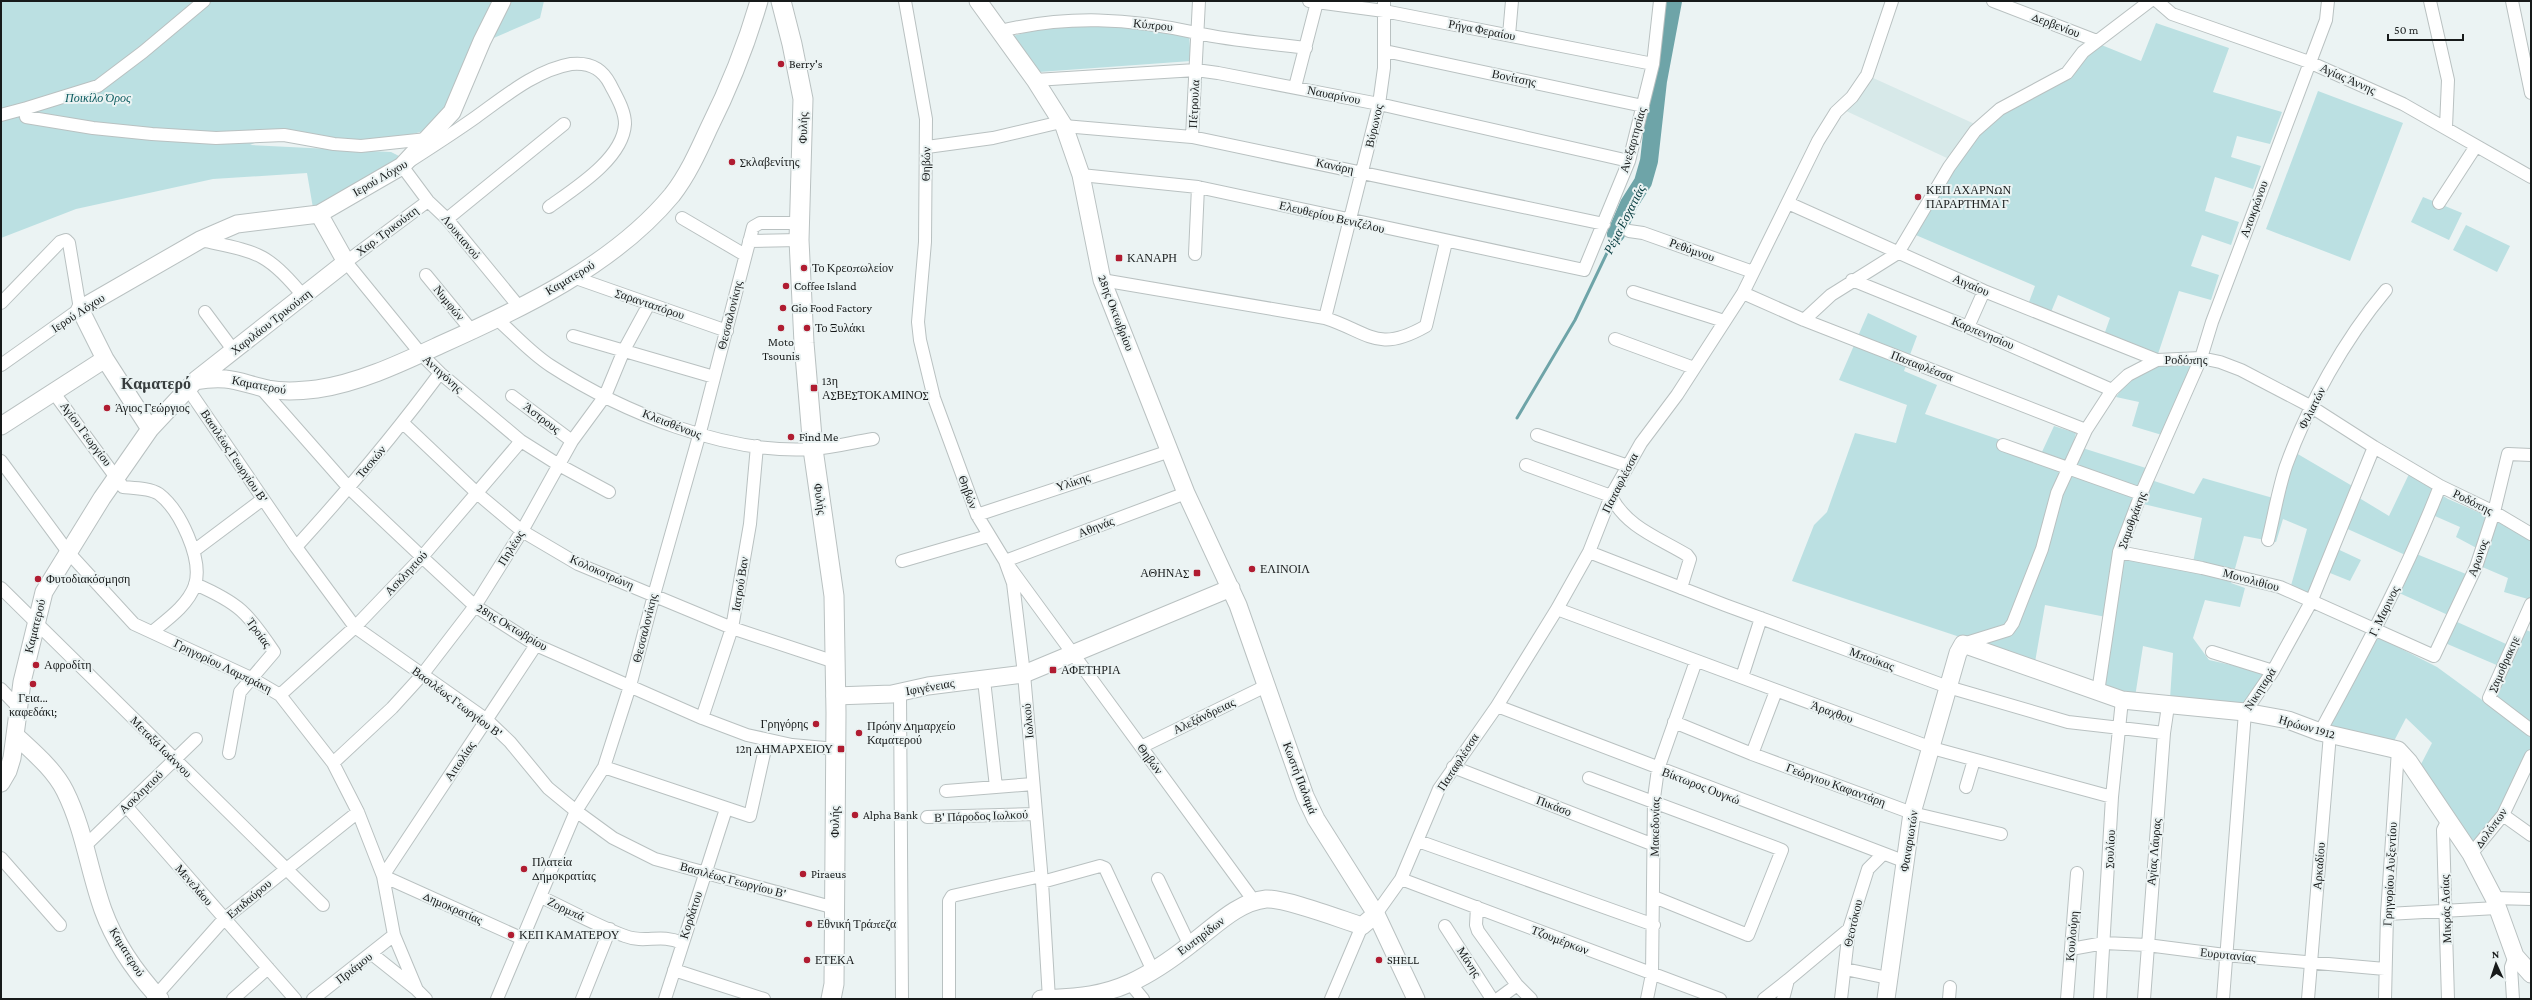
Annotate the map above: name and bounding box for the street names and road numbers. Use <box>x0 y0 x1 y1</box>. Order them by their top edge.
street label: Δερβενίου <box>2030 9 2082 41</box>
street label: Κύπρου <box>1132 16 1174 34</box>
street label: Ρήγα Φεραίου <box>1447 17 1517 43</box>
street label: Αγίας Άννης <box>2318 61 2378 98</box>
street label: Βονίτσης <box>1491 66 1538 90</box>
street label: Πέτρουλα <box>1186 79 1202 129</box>
street label: Ναυαρίνου <box>1306 83 1362 107</box>
street label: Βύρωνος <box>1362 103 1386 149</box>
street label: Ανεξαρτησίας <box>1617 106 1649 174</box>
street label: Φυλής <box>796 112 810 144</box>
street label: Θηβών <box>919 146 933 181</box>
street label: Κανάρη <box>1315 155 1355 177</box>
street label: Ιερού Λόχου <box>350 157 410 199</box>
street label: Αποκρώνου <box>2237 179 2271 239</box>
street label: Ελευθερίου Βενιζέλου <box>1278 198 1386 236</box>
street label: Χαρ. Τρικούπη <box>353 203 421 259</box>
street label: Λουκιανού <box>438 212 484 262</box>
street label: Ρεθύμνου <box>1667 235 1717 265</box>
street label: Καματερού <box>543 258 597 298</box>
street label: Αιγαίου <box>1950 271 1992 299</box>
street label: 28ης Οκτωβρίου <box>1095 273 1137 353</box>
street label: Θεσσαλονίκης <box>715 279 745 351</box>
street label: Νυμφών <box>431 283 468 324</box>
street label: Χαριλάου Τρικούπη <box>228 286 314 358</box>
street label: Σαρανταπόρου <box>614 286 687 322</box>
street label: Ιερού Λόχου <box>49 291 107 335</box>
street label: Καρπενησίου <box>1950 314 2016 352</box>
street label: Παπαφλέσσα <box>1889 348 1956 385</box>
street label: Αντιγόνης <box>420 352 466 396</box>
street label: Ροδόπης <box>2165 353 2208 367</box>
street label: Καματερού <box>231 373 287 397</box>
street label: Φιλιατών <box>2295 384 2329 431</box>
street label: Αγίου Γεωργίου <box>57 399 115 469</box>
street label: Άστρους <box>521 400 563 437</box>
street label: Κλεισθένους <box>640 406 704 442</box>
street label: Βασιλέως Γεωργίου Β' <box>198 407 270 505</box>
street label: Τασκών <box>353 442 389 481</box>
street label: Παπαφλέσσα <box>1599 450 1641 515</box>
street label: Υλίκης <box>1054 470 1092 494</box>
street label: Θηβών <box>956 473 981 511</box>
street label: Φυλής <box>811 482 829 516</box>
street label: Ροδόπης <box>2451 486 2496 518</box>
street label: Σαμοθράκης <box>2115 489 2149 550</box>
street label: Αθηνάς <box>1076 514 1116 540</box>
street label: Πηλέως <box>495 528 527 568</box>
street label: Αρωνος <box>2465 537 2491 579</box>
street label: Ασκληπιού <box>382 548 430 598</box>
street label: Κολοκοτρώνη <box>568 552 636 592</box>
street label: Ιατρού Βαν <box>729 555 751 612</box>
street label: Μονολιθίου <box>2221 566 2281 594</box>
street label: Γ. Μαρινος <box>2366 583 2402 638</box>
street label: Θεσσαλονίκης <box>630 592 660 664</box>
street label: Καματερού <box>22 598 48 654</box>
street label: 28ης Οκτωβρίου <box>474 600 550 654</box>
street label: Τροίας <box>243 615 275 651</box>
street label: Σαμοθρακηε <box>2485 634 2523 694</box>
street label: Γρηγορίου Λαμπράκη <box>172 636 274 696</box>
street label: Μπούκας <box>1847 644 1897 674</box>
street label: Βασιλέως Γεωργίου Β' <box>409 664 505 741</box>
street label: Νικηταρά <box>2241 665 2279 713</box>
street label: Ιφιγένειας <box>905 676 956 698</box>
street label: Αλεξάνδρειας <box>1171 695 1237 737</box>
street label: Άραχθου <box>1809 698 1855 726</box>
street label: Ιωλκού <box>1019 703 1037 739</box>
street label: Ηρώων 1912 <box>2277 712 2337 742</box>
street label: Μεταξά Ιωάννου <box>127 713 195 781</box>
street label: Παπαφλέσσα <box>1434 730 1482 793</box>
street label: Αιτωλίας <box>442 738 478 783</box>
street label: Κωστή Παλαμά <box>1280 740 1320 817</box>
street label: Θηβών <box>1134 741 1166 777</box>
street label: Γεώργιου Καφαντάρη <box>1784 760 1888 810</box>
street label: Βίκτωρος Ουγκώ <box>1660 765 1742 807</box>
street label: Ασκληπιού <box>116 768 166 816</box>
street label: Πικάσο <box>1534 793 1574 819</box>
street label: Μακεδονίας <box>1647 797 1663 857</box>
street label: Δολόπων <box>2472 805 2511 851</box>
street label: Φυλής <box>828 806 842 838</box>
street label: Β' Πάροδος Ιωλκού <box>934 807 1028 825</box>
street label: Φαναριωτών <box>1897 809 1921 873</box>
street label: Αγίας Λάυρας <box>2144 817 2164 886</box>
street label: Γρηγορίου Αυξεντίου <box>2380 821 2400 926</box>
street label: Σουλίου <box>2102 829 2118 869</box>
street label: Αρκαδίου <box>2310 842 2328 890</box>
street label: Βασιλέως Γεωργίου Β' <box>679 859 788 901</box>
street label: Μενελάου <box>172 861 216 909</box>
street label: Μικράς Ασίας <box>2438 874 2454 944</box>
street label: Επιδαύρου <box>224 876 274 922</box>
street label: Δημοκρατίας <box>421 889 485 927</box>
street label: Κορδάτου <box>677 889 705 941</box>
street label: Ζορμπά <box>545 894 587 924</box>
street label: Θεοτόκου <box>1841 898 1865 948</box>
street label: Κουλούρη <box>2063 910 2081 962</box>
street label: Ευπηρίδων <box>1175 913 1228 958</box>
street label: Τζουμέρκων <box>1529 923 1591 958</box>
street label: Καματερού <box>106 925 148 979</box>
street label: Μάνης <box>1454 944 1484 980</box>
street label: Ευρυτανίας <box>2199 945 2257 965</box>
street label: Πριάμου <box>333 949 375 987</box>

